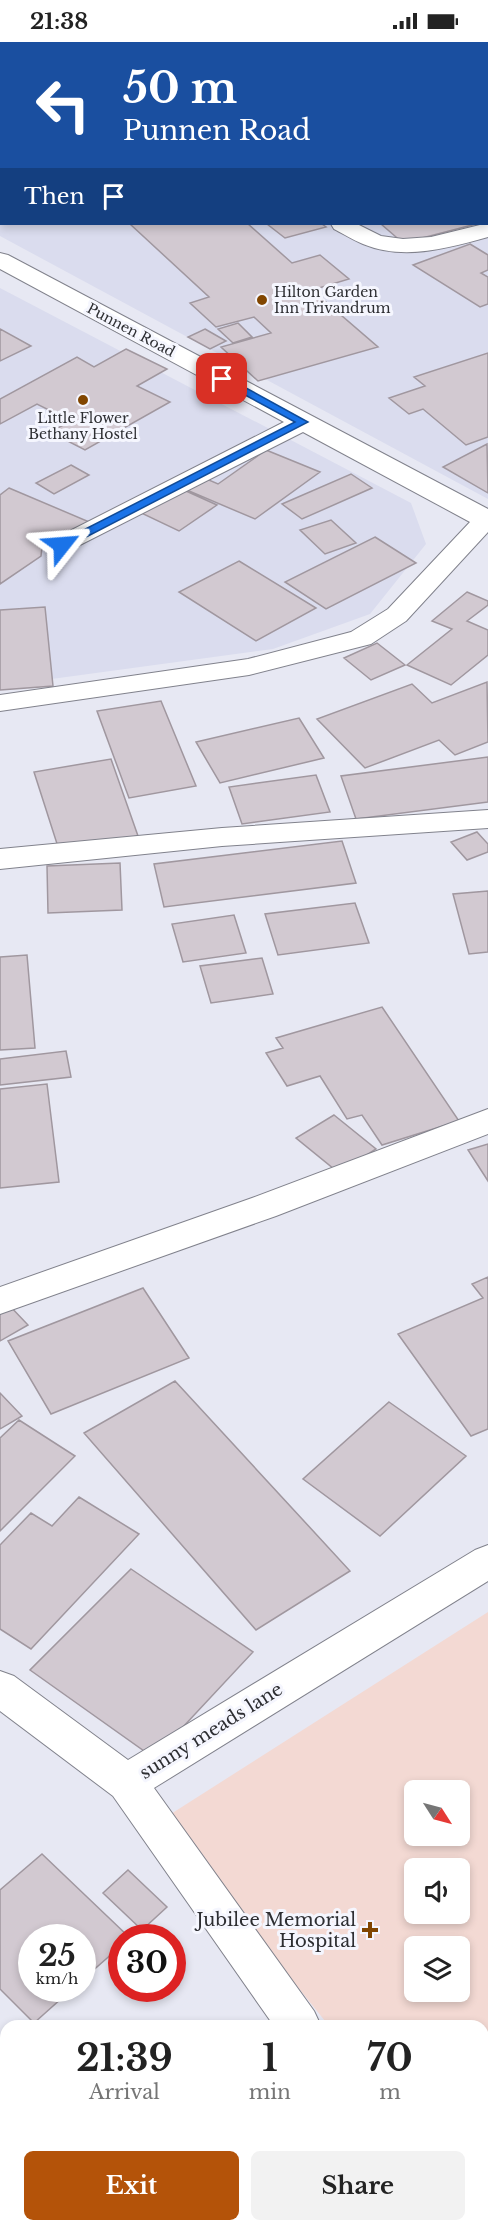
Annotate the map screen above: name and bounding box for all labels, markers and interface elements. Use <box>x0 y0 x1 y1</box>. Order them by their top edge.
text: 21:38 <box>30 8 88 35</box>
text: 50 m <box>123 62 237 114</box>
icon: left <box>24 66 102 144</box>
text: Punnen Road <box>123 114 311 147</box>
icon: arrive <box>97 180 130 213</box>
text: Then <box>24 183 85 210</box>
place label: Hilton Garden Inn Trivandrum <box>274 283 391 317</box>
marker: Hilton Garden Inn Trivandrum <box>255 293 269 307</box>
street label: Punnen Road <box>84 299 179 361</box>
pin <box>196 353 247 404</box>
icon: arrive <box>205 362 238 395</box>
marker: Little Flower Bethany Hostel <box>76 393 90 407</box>
place label: Little Flower Bethany Hostel <box>28 409 138 443</box>
position arrow <box>30 513 94 577</box>
street label: sunny meads lane <box>135 1678 287 1784</box>
north arrow <box>404 1780 470 1846</box>
map controls <box>404 1780 470 2002</box>
button: sound <box>404 1858 470 1924</box>
place label: Jubilee Memorial Hospital <box>195 1909 356 1952</box>
marker: Jubilee Memorial Hospital <box>361 1921 379 1939</box>
speed limit sign: 30 <box>108 1924 186 2002</box>
button: layers <box>404 1936 470 2002</box>
text: 25 <box>38 1937 76 1974</box>
text: km/h <box>36 1969 78 1988</box>
text: 21:39 <box>76 2036 173 2081</box>
text: 1 <box>262 2036 278 2081</box>
text: 70 <box>367 2036 413 2081</box>
text: Arrival <box>89 2080 160 2104</box>
text: min <box>249 2080 291 2104</box>
text: m <box>379 2080 401 2104</box>
button: Exit <box>24 2151 239 2220</box>
button: Share <box>251 2151 465 2220</box>

